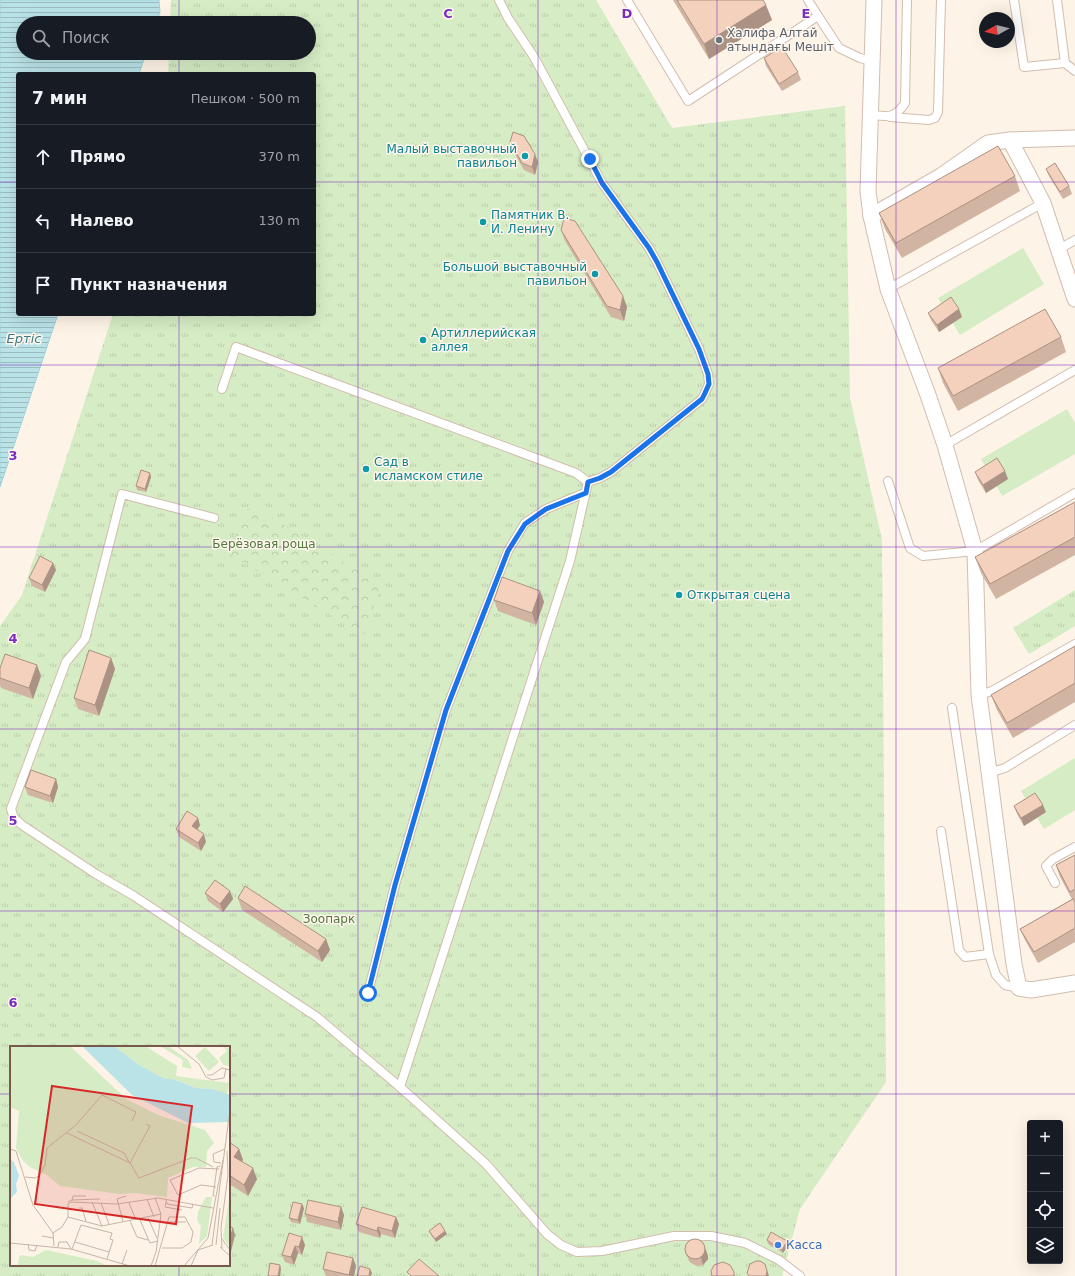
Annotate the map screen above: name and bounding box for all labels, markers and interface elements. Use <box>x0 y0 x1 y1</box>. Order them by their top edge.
text: C <box>443 6 453 21</box>
text: D <box>622 6 633 21</box>
text: E <box>802 6 810 21</box>
north arrow <box>979 12 1015 48</box>
search box <box>16 16 316 60</box>
place label: Халифа Алтай атындағы Мешіт <box>727 26 834 54</box>
icon: search <box>30 27 52 49</box>
text: Поиск <box>62 29 110 47</box>
marker: Халифа Алтай атындағы Мешіт <box>714 35 724 45</box>
text: 7 мин <box>32 88 87 108</box>
text: Пешком · 500 m <box>191 91 300 106</box>
place label: Малый выставочный павильон <box>386 142 517 170</box>
icon: ahead <box>32 146 54 168</box>
text: Прямо <box>70 148 126 166</box>
text: 370 m <box>258 149 300 164</box>
route end <box>581 150 599 168</box>
marker: Малый выставочный павильон <box>520 151 530 161</box>
place label: Памятник В. И. Ленину <box>491 208 569 236</box>
icon: left <box>32 210 54 232</box>
text: Налево <box>70 212 134 230</box>
text: 130 m <box>258 213 300 228</box>
marker: Памятник В. И. Ленину <box>478 217 488 227</box>
place label: Большой выставочный павильон <box>443 260 587 288</box>
marker: Большой выставочный павильон <box>590 269 600 279</box>
icon: arrive <box>32 274 54 296</box>
text: Пункт назначения <box>70 276 227 294</box>
place label: Артиллерийская аллея <box>431 326 536 354</box>
water label: Ертіс <box>7 331 41 346</box>
marker: Артиллерийская аллея <box>418 335 428 345</box>
text: 3 <box>8 448 18 463</box>
place label: Сад в исламском стиле <box>374 455 483 483</box>
marker: Сад в исламском стиле <box>361 464 371 474</box>
park label: Берёзовая роща <box>212 537 316 551</box>
place label: Открытая сцена <box>687 588 791 602</box>
marker: Открытая сцена <box>674 590 684 600</box>
text: 4 <box>8 631 18 646</box>
text: 5 <box>8 813 18 828</box>
park label: Зоопарк <box>303 912 355 926</box>
route start <box>359 984 377 1002</box>
text: 6 <box>8 995 18 1010</box>
inset map <box>10 1046 230 1266</box>
map controls <box>1027 1120 1063 1264</box>
button: + <box>1027 1120 1063 1156</box>
button: − <box>1027 1156 1063 1192</box>
button: locate <box>1027 1192 1063 1228</box>
button: layers <box>1027 1228 1063 1264</box>
place label: Касса <box>786 1238 822 1252</box>
marker: Касса <box>773 1240 783 1250</box>

